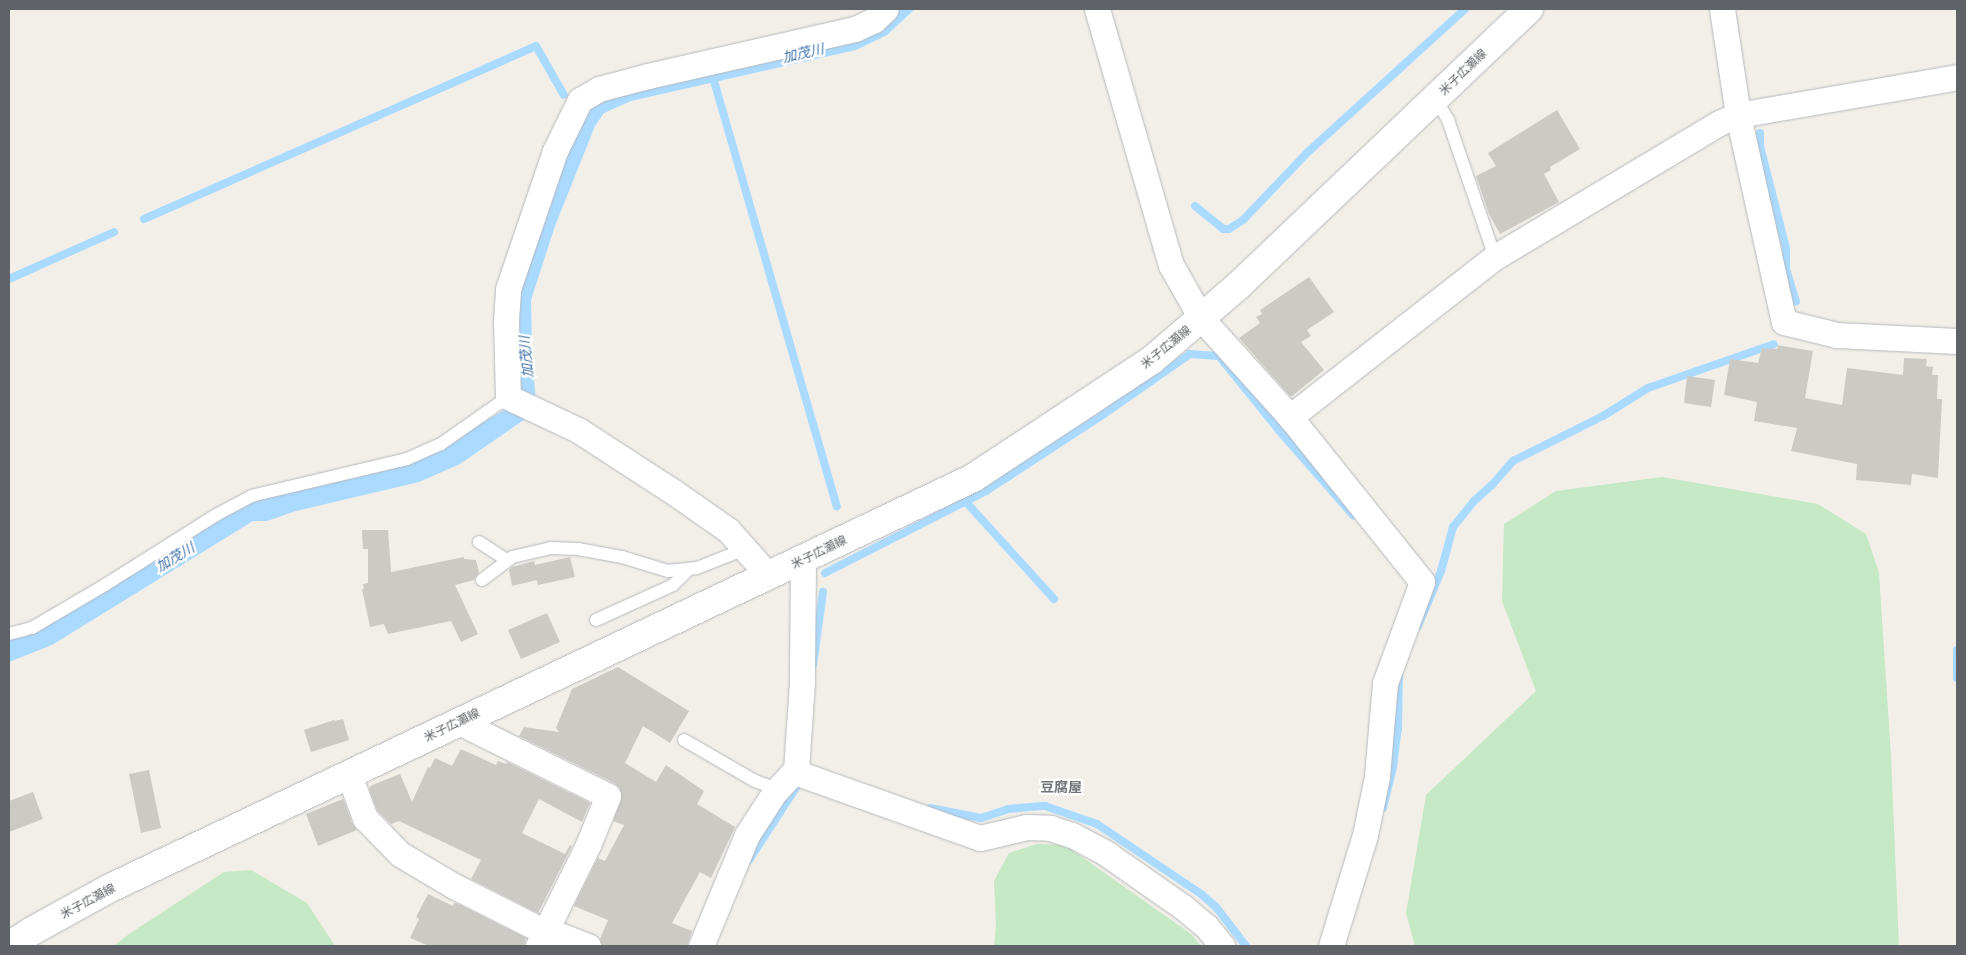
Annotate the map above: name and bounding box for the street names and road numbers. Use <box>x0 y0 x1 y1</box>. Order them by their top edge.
street label: 米子広瀬線 <box>1436 46 1490 98</box>
street label: 米子広瀬線 <box>1138 323 1194 371</box>
street label: 米子広瀬線 <box>789 532 849 572</box>
street label: 米子広瀬線 <box>422 705 482 745</box>
street label: 米子広瀬線 <box>58 881 118 921</box>

